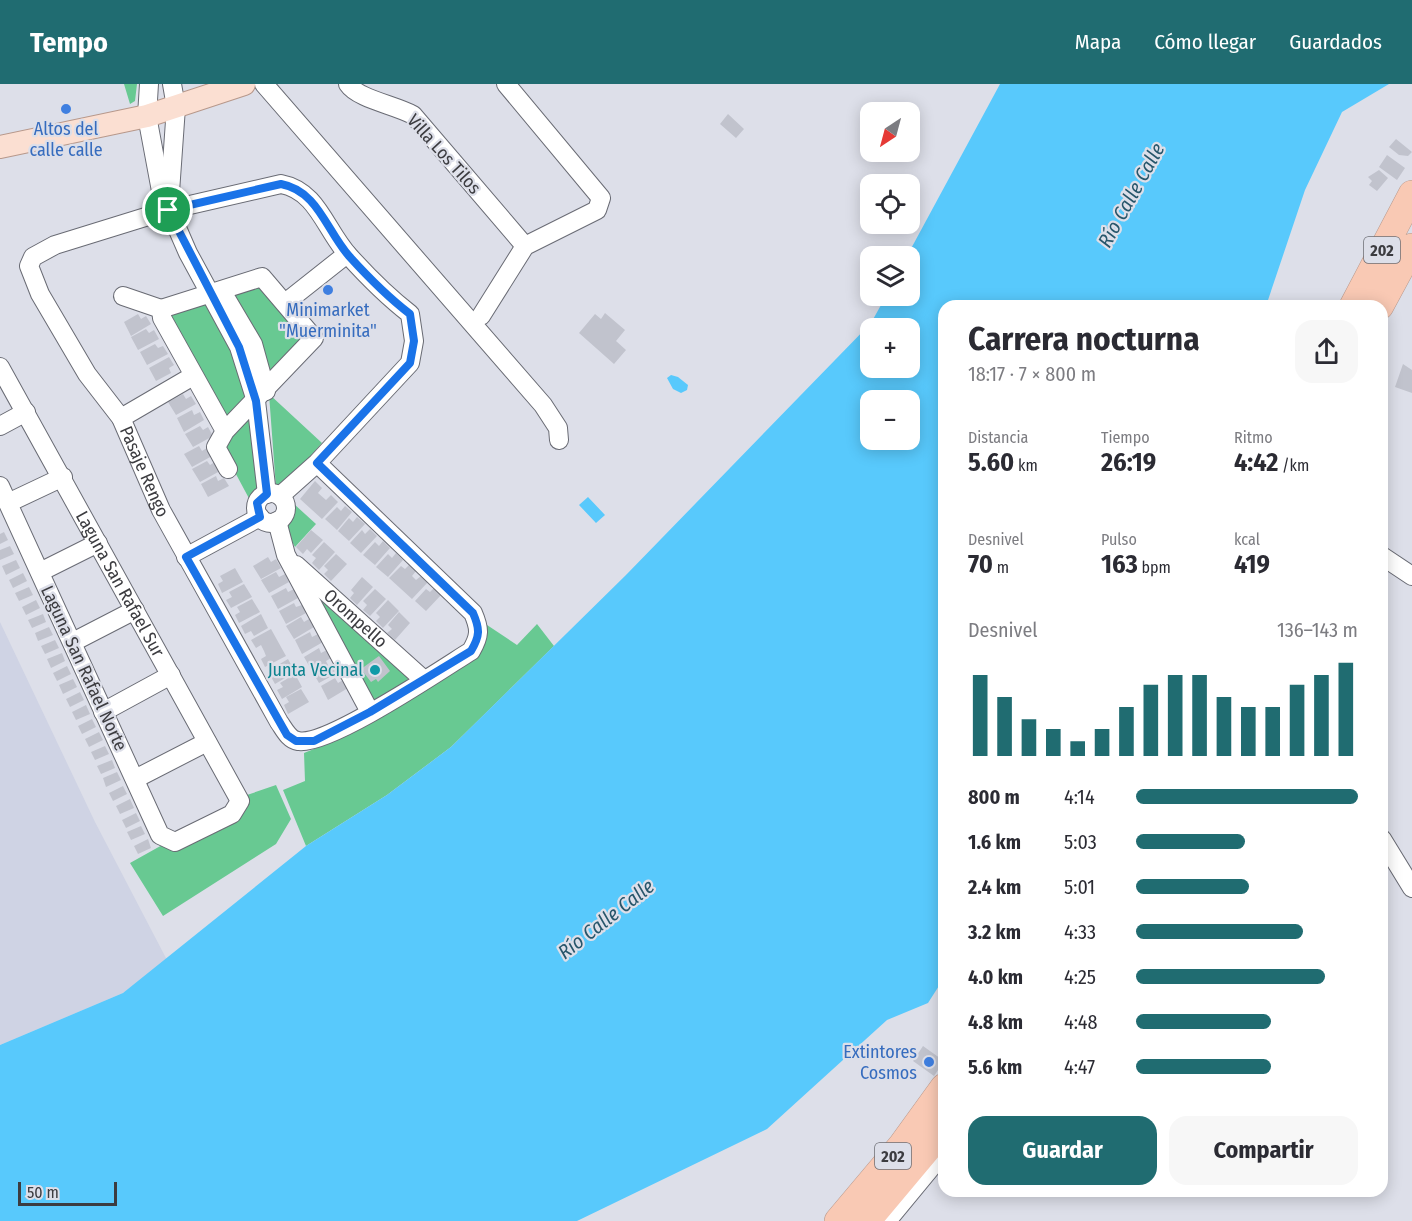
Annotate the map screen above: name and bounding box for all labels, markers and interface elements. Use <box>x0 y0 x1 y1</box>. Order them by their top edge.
text: Tempo <box>30 26 108 59</box>
text: Mapa <box>1075 29 1121 55</box>
text: Cómo llegar <box>1154 29 1256 55</box>
text: Guardados <box>1289 29 1382 55</box>
marker: Altos del calle calle <box>59 102 73 116</box>
north arrow <box>860 102 920 162</box>
map controls <box>860 102 920 450</box>
street label: Villa Los Tilos <box>402 110 486 199</box>
place label: Altos del calle calle <box>29 118 103 161</box>
water label: Río Calle Calle <box>1093 138 1170 251</box>
button: locate <box>860 174 920 234</box>
pin <box>142 184 193 235</box>
icon: arrive <box>151 193 184 226</box>
road number: 202 <box>1364 237 1400 263</box>
button: layers <box>860 246 920 306</box>
marker: Minimarket "Muerminita" <box>321 283 335 297</box>
place label: Minimarket "Muerminita" <box>279 299 377 342</box>
button: + <box>860 318 920 378</box>
text: Carrera nocturna <box>968 319 1200 359</box>
button: share <box>1295 320 1358 383</box>
text: 18:17 · 7 × 800 m <box>968 362 1096 386</box>
button: − <box>860 390 920 450</box>
street label: Pasaje Rengo <box>115 423 174 521</box>
text: Distancia <box>968 428 1028 447</box>
text: Tiempo <box>1101 428 1150 447</box>
text: Ritmo <box>1234 428 1273 447</box>
text: 5.60 <box>968 447 1014 478</box>
text: 26:19 <box>1101 447 1156 478</box>
text: 4:42 <box>1234 447 1278 478</box>
text: km <box>1014 456 1038 475</box>
text: /km <box>1278 456 1309 475</box>
street label: Laguna San Rafael Sur <box>71 507 169 661</box>
text: Desnivel <box>968 530 1024 549</box>
text: Pulso <box>1101 530 1137 549</box>
text: kcal <box>1234 530 1260 549</box>
text: 70 <box>968 549 993 580</box>
text: 163 <box>1101 549 1138 580</box>
text: 419 <box>1234 549 1270 580</box>
text: m <box>993 558 1009 577</box>
text: bpm <box>1138 558 1171 577</box>
street label: Laguna San Rafael Norte <box>36 582 132 754</box>
street label: Orompello <box>319 584 392 653</box>
text: Desnivel <box>968 618 1038 642</box>
text: 136–143 m <box>1277 618 1358 642</box>
place label: Junta Vecinal <box>268 659 363 681</box>
marker: Junta Vecinal <box>368 663 382 677</box>
text: 800 m <box>968 785 1020 809</box>
text: 4:14 <box>1064 785 1095 809</box>
text: 1.6 km <box>968 830 1021 854</box>
text: 5:03 <box>1064 830 1097 854</box>
water label: Río Calle Calle <box>553 874 659 964</box>
text: 2.4 km <box>968 875 1021 899</box>
text: 5:01 <box>1064 875 1095 899</box>
text: 3.2 km <box>968 920 1021 944</box>
text: 4:33 <box>1064 920 1096 944</box>
text: 4.0 km <box>968 965 1023 989</box>
text: 4:25 <box>1064 965 1096 989</box>
text: 4.8 km <box>968 1010 1023 1034</box>
text: 4:48 <box>1064 1010 1098 1034</box>
place label: Extintores Cosmos <box>843 1041 917 1084</box>
marker: Extintores Cosmos <box>922 1055 936 1069</box>
text: 5.6 km <box>968 1055 1022 1079</box>
text: 4:47 <box>1064 1055 1095 1079</box>
button: Guardar <box>968 1116 1157 1185</box>
button: Compartir <box>1169 1116 1358 1185</box>
road number: 202 <box>875 1143 911 1169</box>
scale bar <box>18 1179 117 1206</box>
text: 50 m <box>27 1183 59 1202</box>

